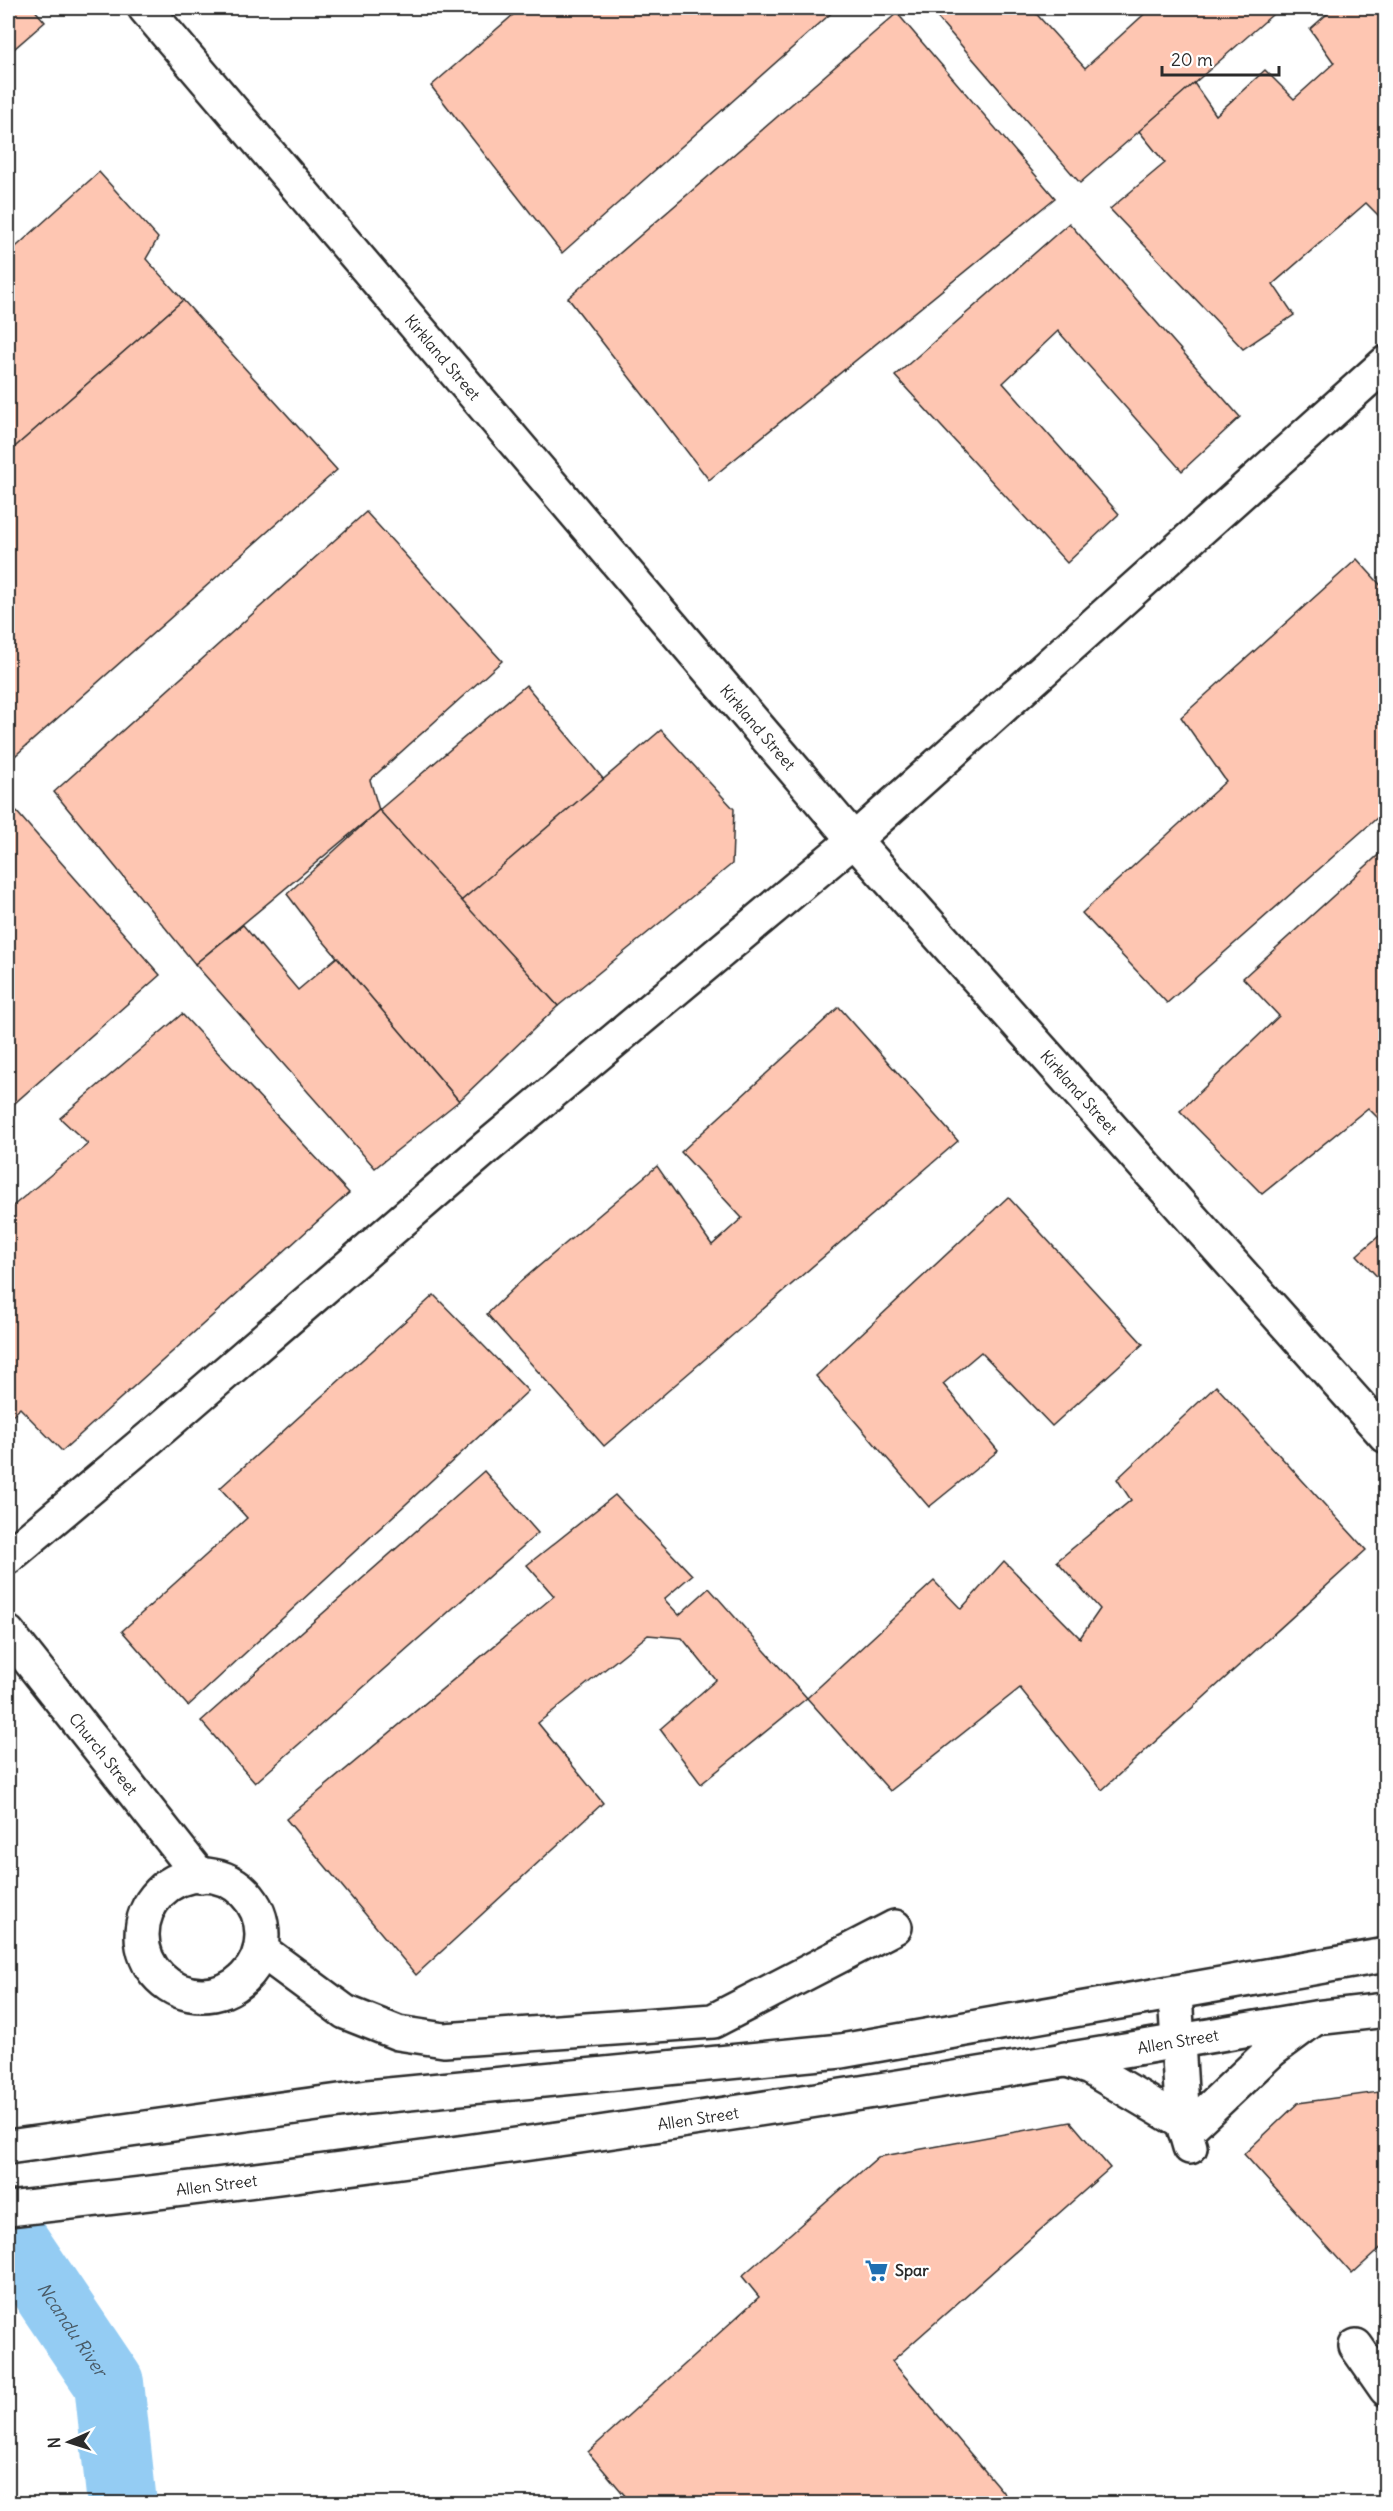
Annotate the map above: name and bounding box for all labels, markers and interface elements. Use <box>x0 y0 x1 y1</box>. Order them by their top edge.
scale bar <box>1162 39 1279 77</box>
text: 20 m <box>1171 48 1213 71</box>
street label: Kirkland Street <box>401 310 485 405</box>
street label: Kirkland Street <box>716 680 800 775</box>
street label: Kirkland Street <box>1036 1046 1122 1139</box>
street label: Church Street <box>65 1709 142 1799</box>
street label: Allen Street <box>1136 2024 1221 2058</box>
street label: Allen Street <box>656 2102 741 2134</box>
street label: Allen Street <box>175 2170 259 2200</box>
supermarket icon: Spar <box>864 2257 890 2283</box>
place label: Spar <box>895 2260 929 2281</box>
water label: Ncandu River <box>33 2278 114 2383</box>
north arrow <box>39 2412 99 2472</box>
text: N <box>44 2437 64 2449</box>

